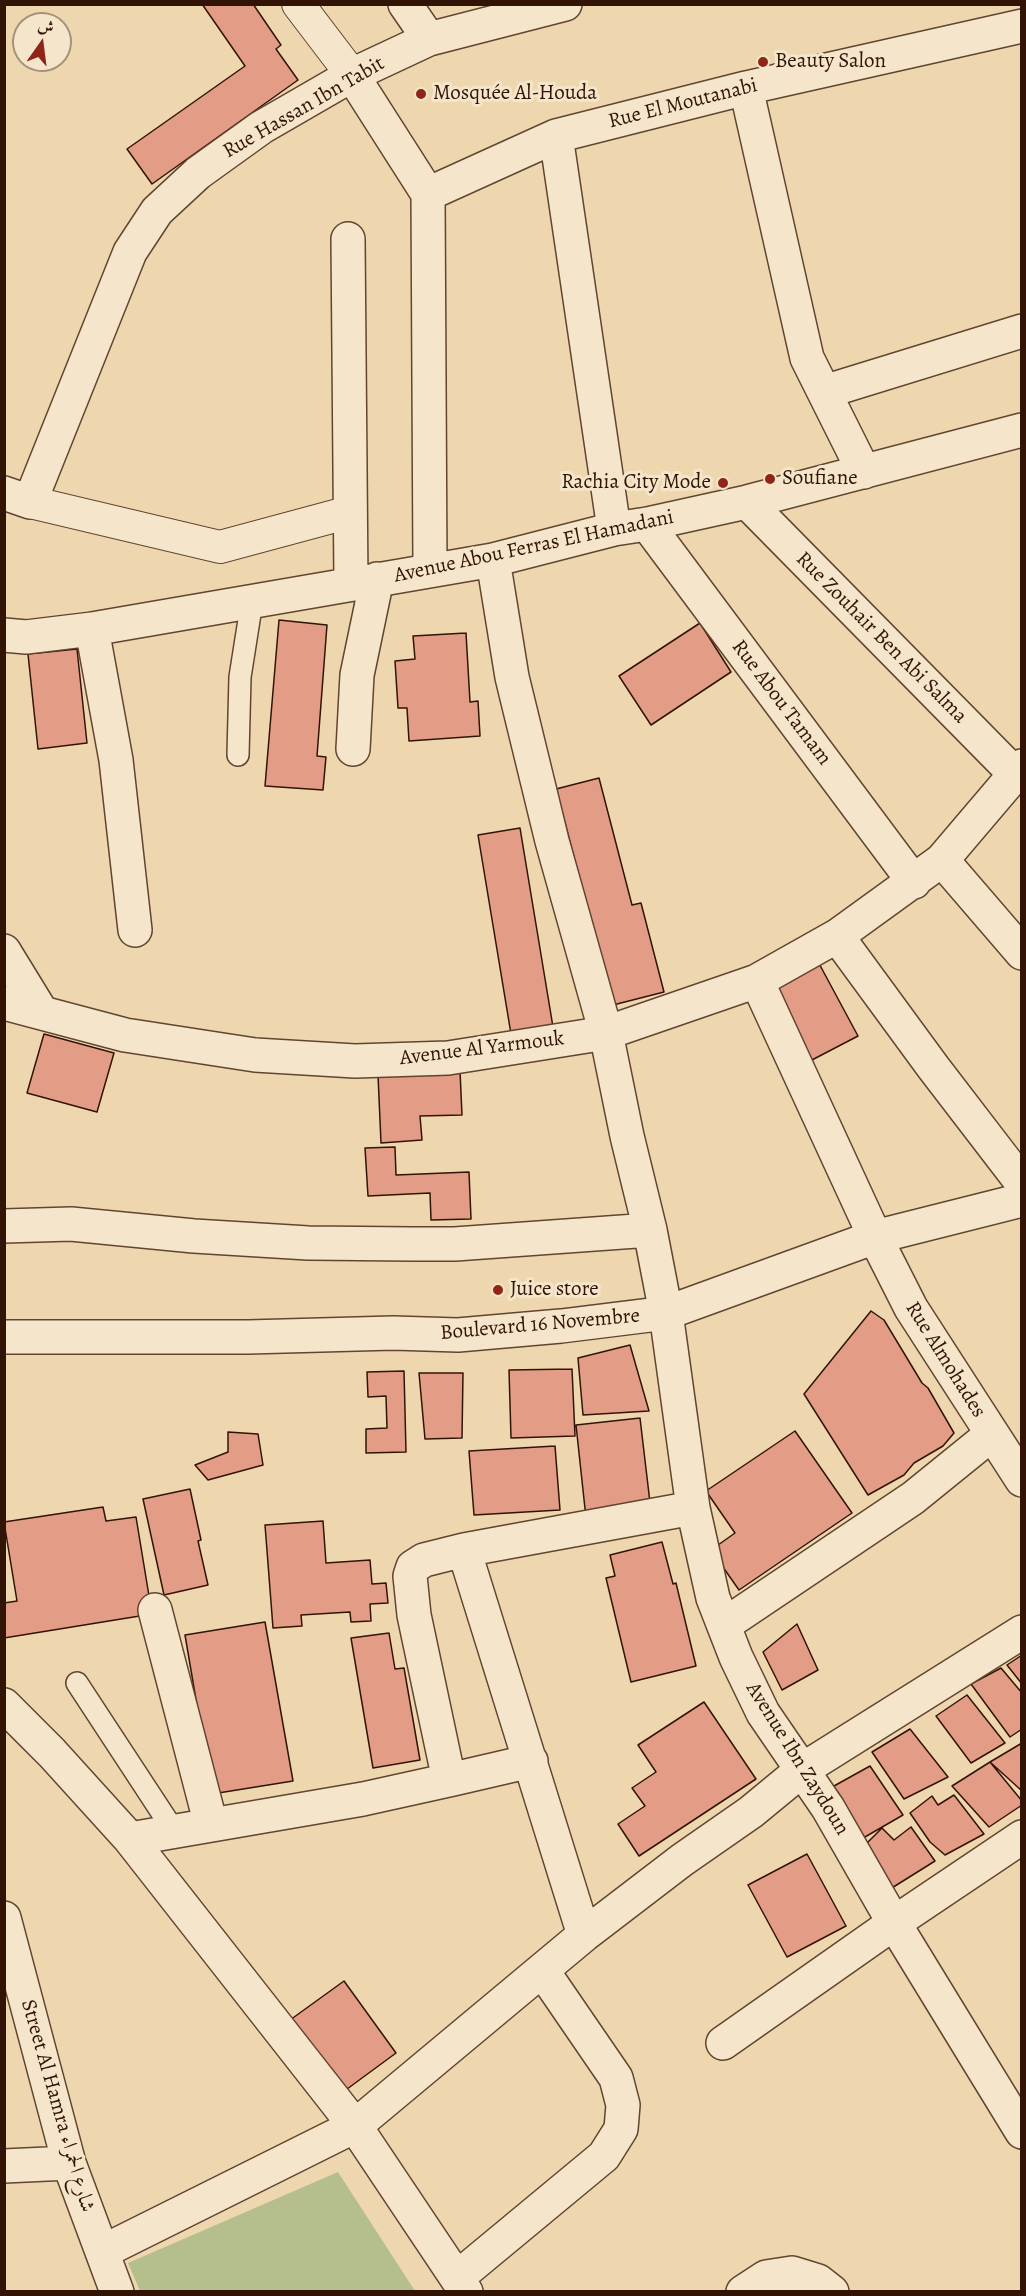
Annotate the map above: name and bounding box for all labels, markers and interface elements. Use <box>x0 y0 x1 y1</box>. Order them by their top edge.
north arrow <box>12 12 72 72</box>
text: ش <box>36 14 56 39</box>
place label: Beauty Salon <box>775 49 886 75</box>
street label: Rue Hassan Ibn Tabit <box>219 52 389 164</box>
marker: Beauty Salon <box>756 55 770 69</box>
street label: Rue El Moutanabi <box>606 73 760 135</box>
place label: Mosquée Al-Houda <box>433 81 597 107</box>
marker: Mosquée Al-Houda <box>414 87 428 101</box>
place label: Soufiane <box>782 466 858 492</box>
place label: Rachia City Mode <box>561 470 711 496</box>
marker: Soufiane <box>763 472 777 486</box>
marker: Rachia City Mode <box>716 476 730 490</box>
street label: Avenue Abou Ferras El Hamadani <box>392 505 676 589</box>
street label: Rue Zouhair Ben Abi Salma <box>790 547 972 729</box>
street label: Rue Abou Tamam <box>726 635 836 771</box>
street label: Avenue Al Yarmouk <box>398 1026 566 1072</box>
place label: Juice store <box>510 1277 599 1303</box>
marker: Juice store <box>491 1283 505 1297</box>
street label: Rue Almohades <box>899 1297 991 1423</box>
street label: Boulevard 16 Novembre <box>439 1304 641 1346</box>
street label: Avenue Ibn Zaydoun <box>740 1678 854 1840</box>
street label: Street Al Hamra شارع الحمراء <box>15 1997 99 2215</box>

